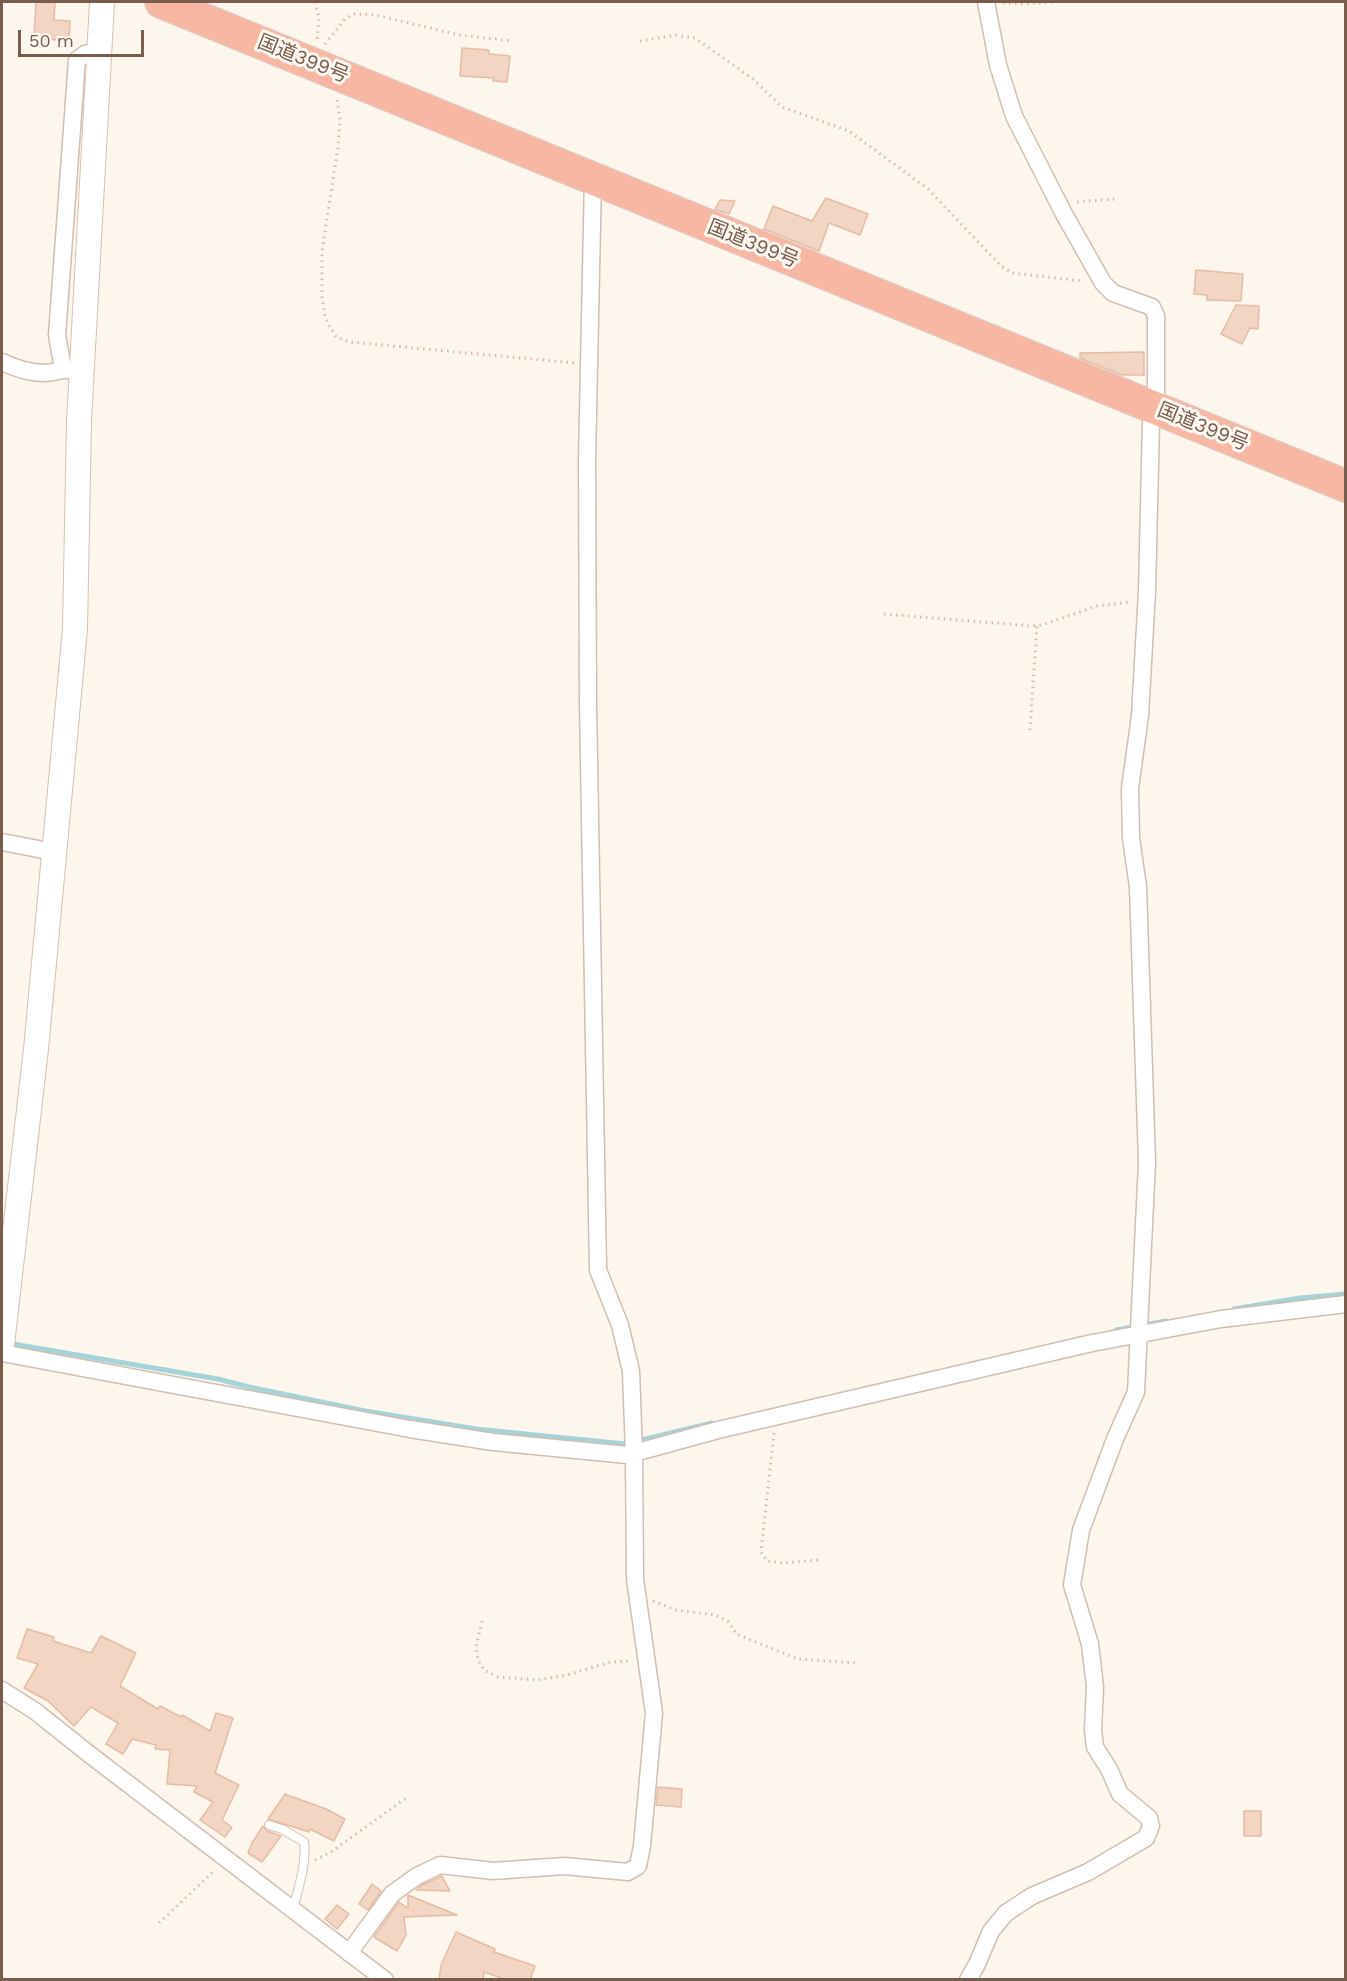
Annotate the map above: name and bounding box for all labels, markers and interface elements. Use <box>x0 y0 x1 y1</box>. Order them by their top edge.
scale bar <box>21 18 147 56</box>
text: 50 m <box>29 30 74 51</box>
street label: 国道399号 <box>254 30 352 88</box>
street label: 国道399号 <box>704 215 802 273</box>
street label: 国道399号 <box>1154 398 1252 456</box>

